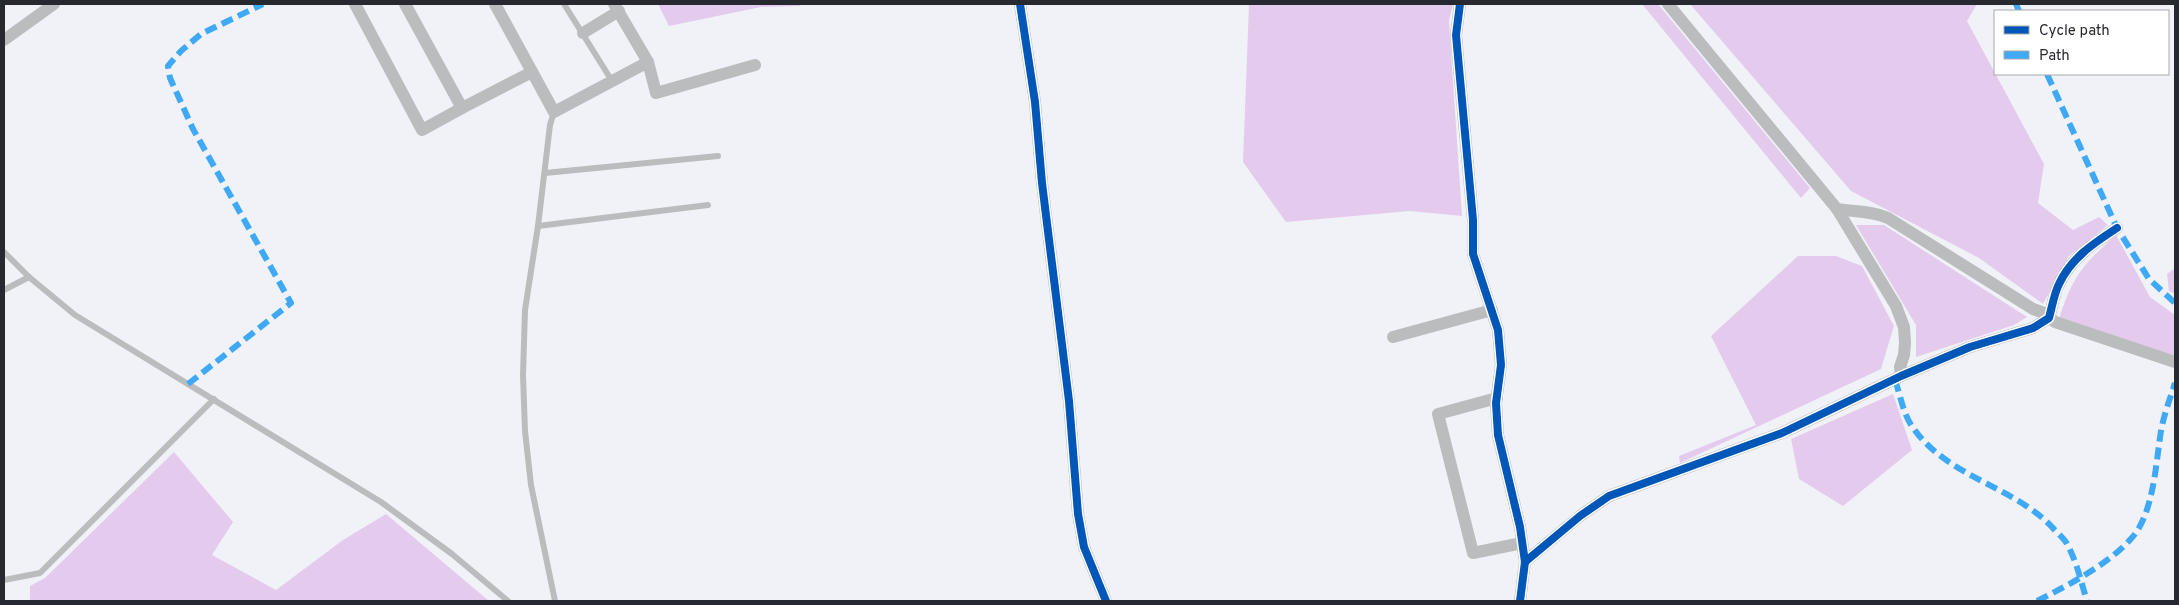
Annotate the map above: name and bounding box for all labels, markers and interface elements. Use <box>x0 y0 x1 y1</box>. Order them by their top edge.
legend <box>1994 10 2169 75</box>
text: Cycle path <box>2039 22 2110 41</box>
text: Path <box>2039 47 2070 66</box>

